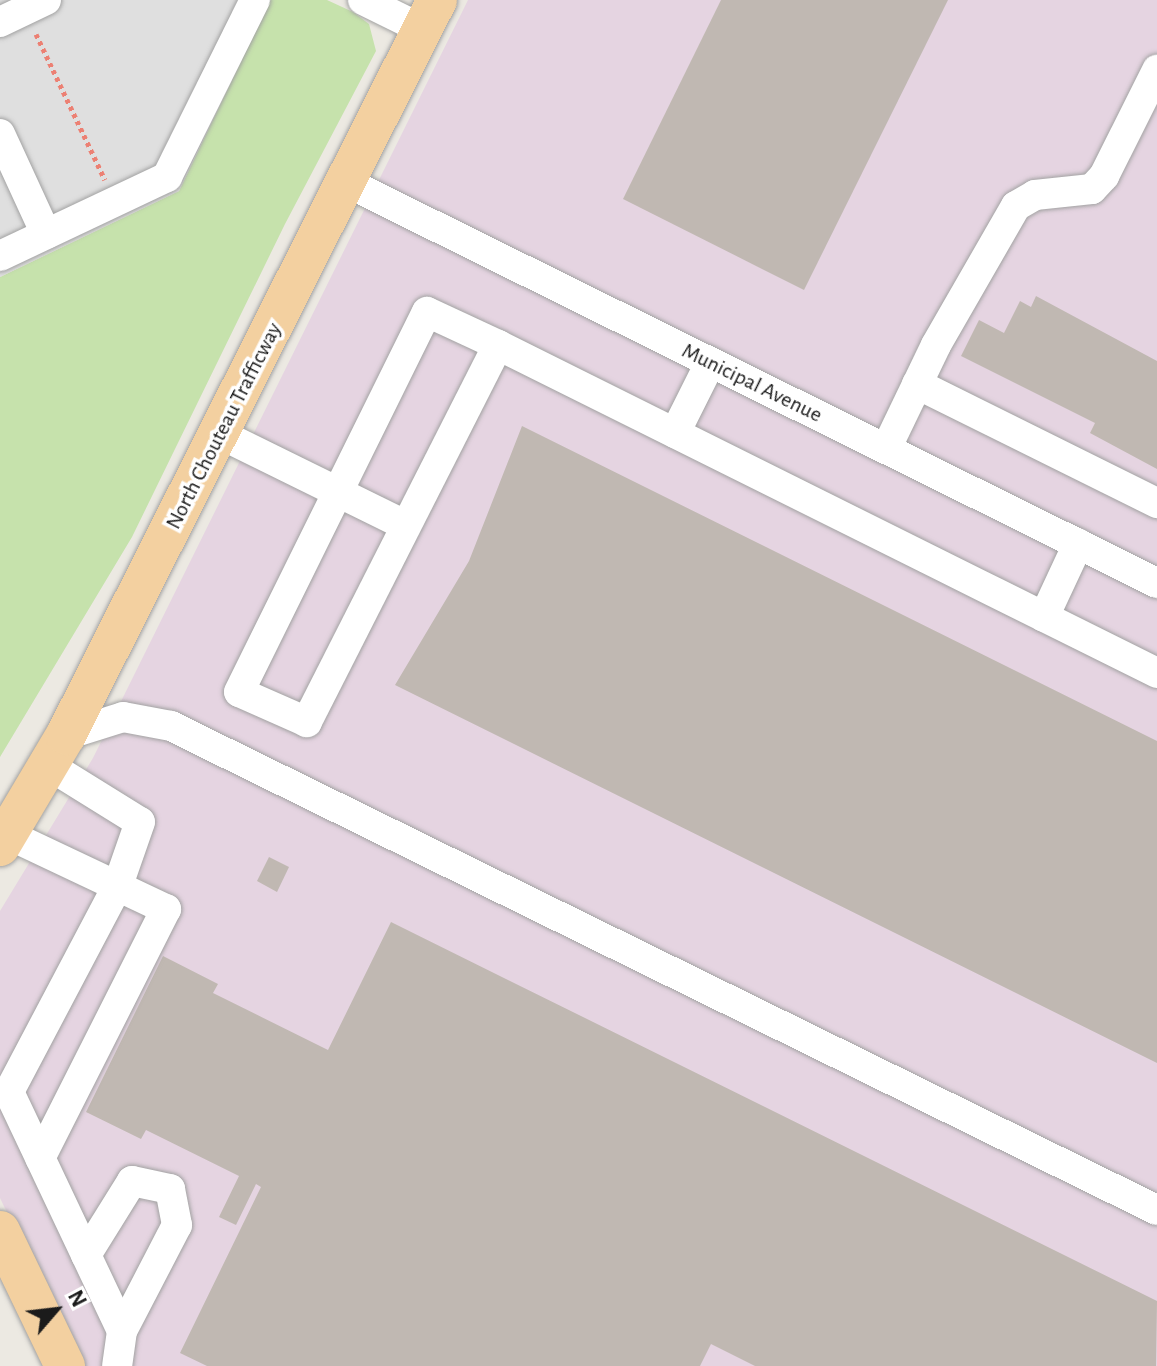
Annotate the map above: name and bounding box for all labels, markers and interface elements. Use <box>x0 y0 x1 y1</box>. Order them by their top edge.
street label: North Chouteau Trafficway <box>160 318 288 534</box>
street label: Municipal Avenue <box>677 338 827 428</box>
north arrow <box>16 1270 96 1350</box>
text: N <box>64 1287 90 1311</box>

